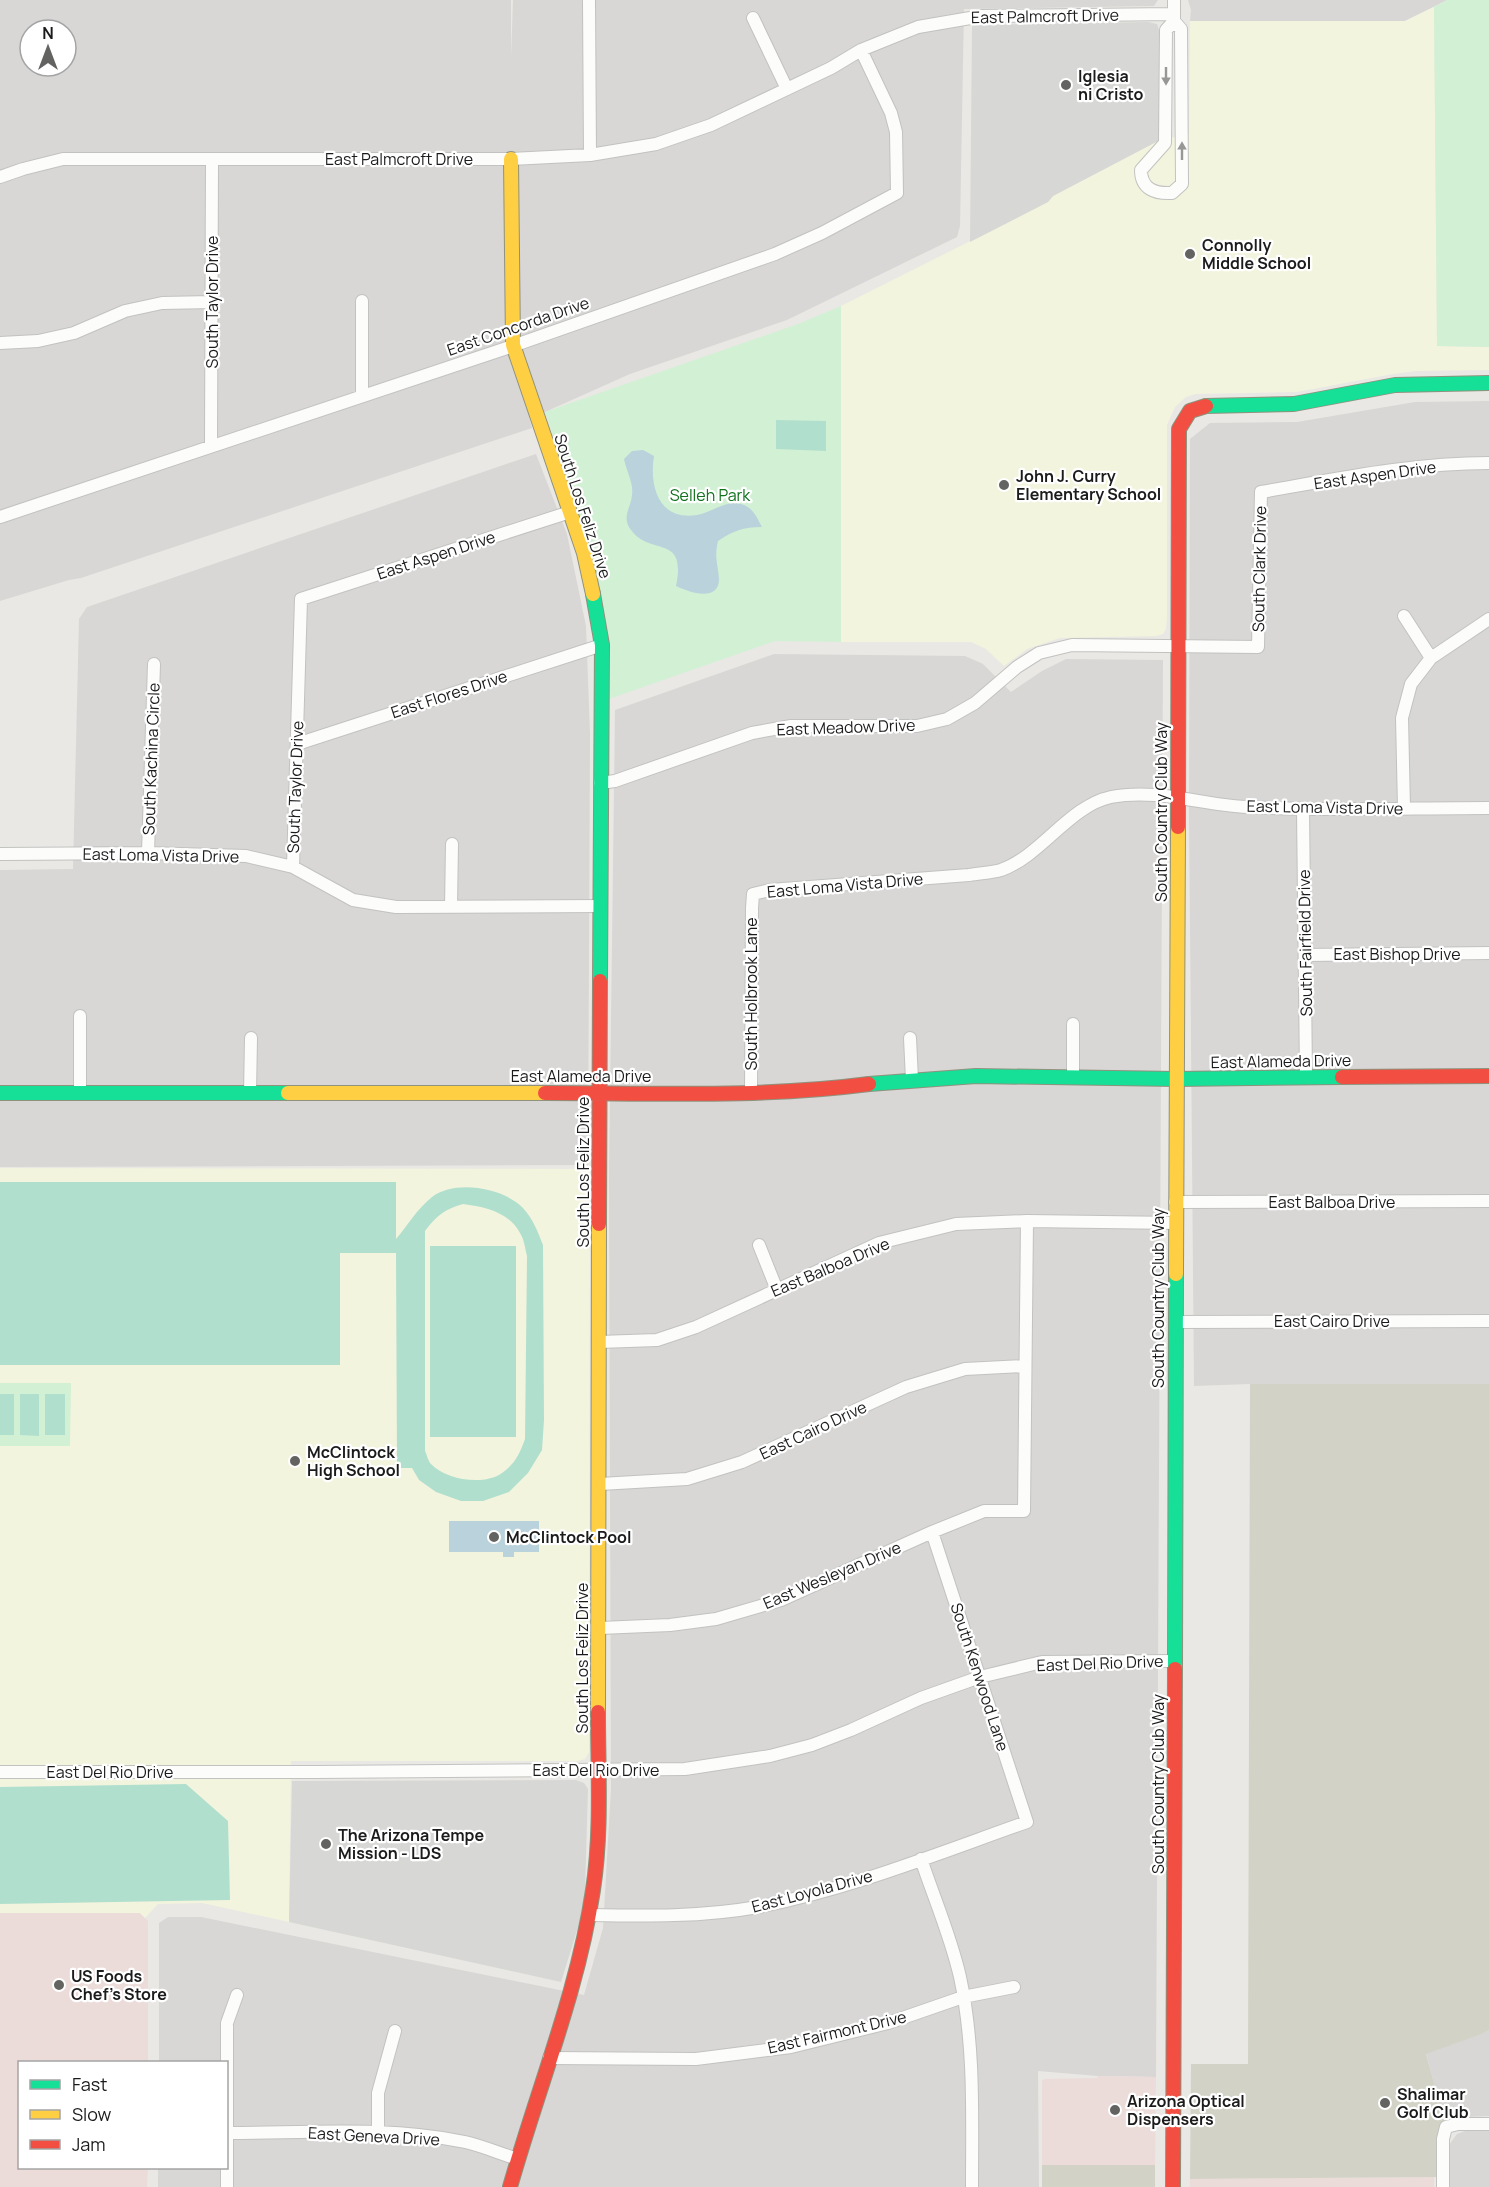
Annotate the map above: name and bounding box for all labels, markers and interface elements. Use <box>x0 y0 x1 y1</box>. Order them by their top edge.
street label: East Palmcroft Drive <box>971 4 1119 28</box>
north arrow <box>18 18 78 78</box>
text: N <box>42 22 54 44</box>
place label: Iglesia ni Cristo <box>1078 65 1144 105</box>
one-way arrow <box>1161 67 1171 86</box>
marker: Iglesia ni Cristo <box>1059 78 1073 92</box>
one-way arrow <box>1177 141 1187 160</box>
street label: East Palmcroft Drive <box>325 148 473 170</box>
place label: Connolly Middle School <box>1202 234 1311 274</box>
street label: South Taylor Drive <box>201 236 223 368</box>
marker: Connolly Middle School <box>1183 247 1197 261</box>
street label: East Concorda Drive <box>444 291 592 361</box>
street label: South Los Feliz Drive <box>549 431 617 581</box>
street label: East Aspen Drive <box>1312 456 1438 494</box>
place label: John J. Curry Elementary School <box>1016 465 1161 505</box>
marker: John J. Curry Elementary School <box>997 478 1011 492</box>
park label: Selleh Park <box>670 484 751 506</box>
street label: South Clark Drive <box>1247 506 1271 632</box>
street label: East Aspen Drive <box>374 525 498 585</box>
street label: East Flores Drive <box>388 665 510 723</box>
street label: South Kachina Circle <box>137 682 165 836</box>
street label: East Meadow Drive <box>776 714 916 740</box>
street label: South Taylor Drive <box>282 720 308 854</box>
street label: South Country Club Way <box>1150 721 1172 902</box>
street label: East Loma Vista Drive <box>1246 795 1404 819</box>
street label: East Loma Vista Drive <box>82 843 240 867</box>
street label: East Loma Vista Drive <box>766 867 924 903</box>
street label: South Fairfield Drive <box>1293 869 1317 1017</box>
street label: South Holbrook Lane <box>740 917 762 1071</box>
street label: East Bishop Drive <box>1333 943 1461 965</box>
street label: East Alameda Drive <box>1211 1049 1351 1073</box>
street label: East Alameda Drive <box>511 1065 651 1087</box>
street label: South Los Feliz Drive <box>572 1097 594 1247</box>
street label: East Balboa Drive <box>1269 1191 1395 1213</box>
street label: South Country Club Way <box>1147 1207 1169 1388</box>
street label: East Balboa Drive <box>767 1232 893 1302</box>
street label: East Cairo Drive <box>1274 1310 1390 1332</box>
street label: East Cairo Drive <box>756 1396 870 1464</box>
place label: McClintock High School <box>307 1441 400 1481</box>
marker: McClintock High School <box>288 1454 302 1468</box>
place label: McClintock Pool <box>506 1526 631 1548</box>
marker: McClintock Pool <box>487 1530 501 1544</box>
street label: East Wesleyan Drive <box>760 1536 904 1614</box>
street label: South Los Feliz Drive <box>571 1583 593 1733</box>
street label: South Kenwood Lane <box>946 1600 1014 1754</box>
street label: East Del Rio Drive <box>1036 1650 1164 1676</box>
street label: South Country Club Way <box>1147 1693 1169 1874</box>
street label: East Del Rio Drive <box>533 1759 659 1781</box>
street label: East Del Rio Drive <box>47 1761 173 1783</box>
place label: The Arizona Tempe Mission - LDS <box>338 1824 484 1864</box>
marker: The Arizona Tempe Mission - LDS <box>319 1837 333 1851</box>
street label: East Loyola Drive <box>749 1864 875 1918</box>
place label: US Foods Chef's Store <box>71 1965 167 2005</box>
marker: US Foods Chef's Store <box>52 1978 66 1992</box>
street label: East Fairmont Drive <box>766 2005 908 2059</box>
legend <box>18 2061 228 2169</box>
text: Fast <box>72 2072 107 2096</box>
place label: Shalimar Golf Club <box>1397 2083 1469 2123</box>
place label: Arizona Optical Dispensers <box>1127 2090 1245 2130</box>
marker: Shalimar Golf Club <box>1378 2096 1392 2110</box>
text: Slow <box>72 2102 112 2126</box>
marker: Arizona Optical Dispensers <box>1108 2103 1122 2117</box>
street label: East Geneva Drive <box>307 2122 441 2150</box>
text: Jam <box>72 2132 106 2156</box>

